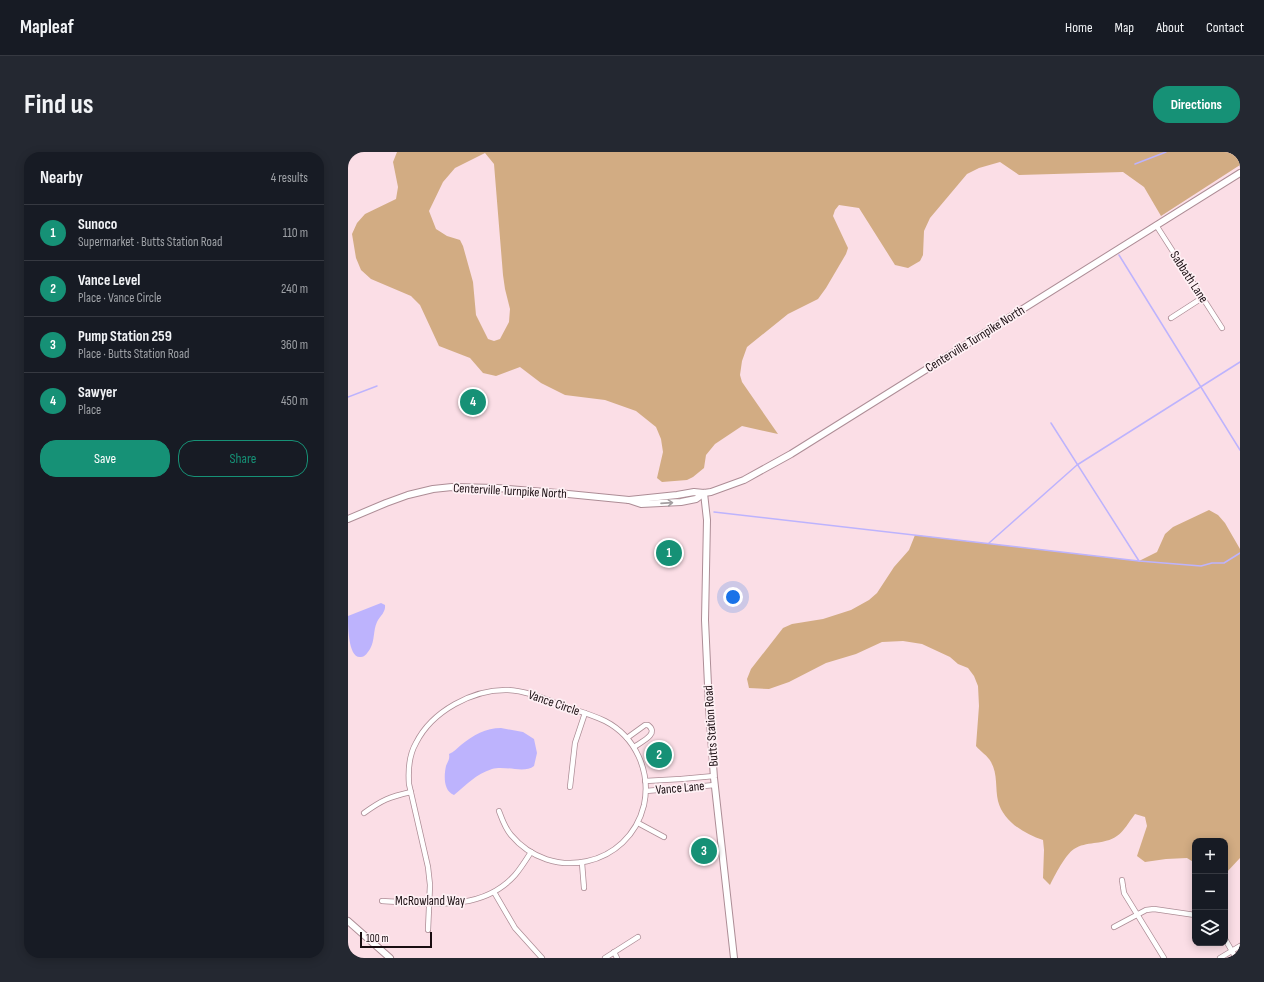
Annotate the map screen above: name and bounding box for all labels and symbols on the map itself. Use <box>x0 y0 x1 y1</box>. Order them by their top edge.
street label: Sabbath Lane <box>1166 248 1212 306</box>
street label: Centerville Turnpike North <box>922 302 1028 376</box>
pin: 4 <box>460 387 486 417</box>
street label: Centerville Turnpike North <box>453 480 567 502</box>
one-way arrow <box>660 500 673 507</box>
pin: 1 <box>656 538 682 568</box>
your location <box>723 587 743 607</box>
street label: Butts Station Road <box>700 685 722 767</box>
street label: Vance Circle <box>526 687 582 719</box>
pin: 2 <box>646 740 672 770</box>
street label: Vance Lane <box>655 778 705 798</box>
pin: 3 <box>691 836 717 866</box>
street label: McRowland Way <box>395 893 465 909</box>
scale bar <box>360 930 432 949</box>

